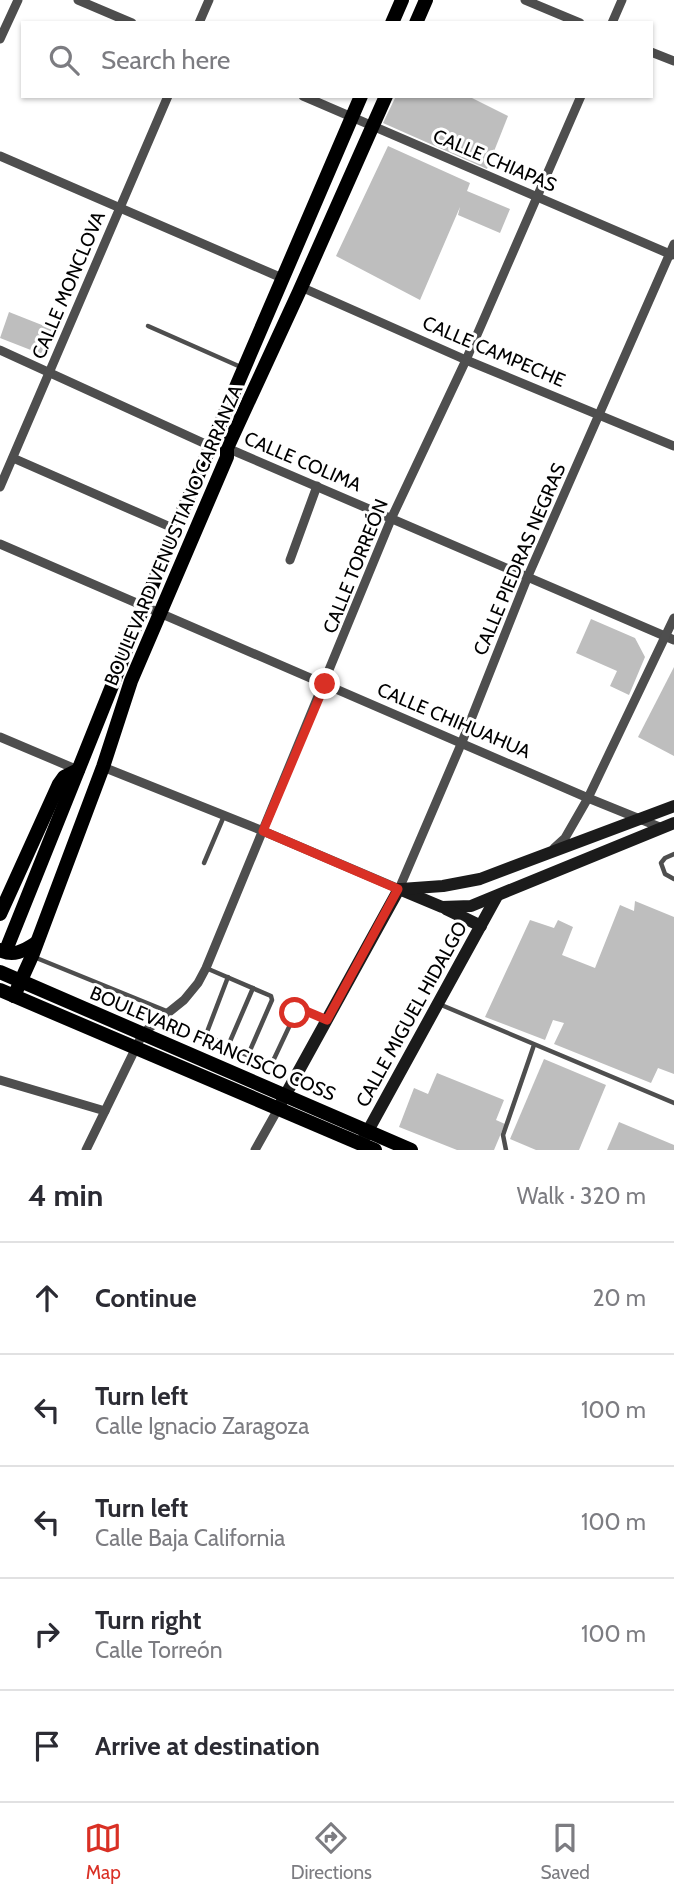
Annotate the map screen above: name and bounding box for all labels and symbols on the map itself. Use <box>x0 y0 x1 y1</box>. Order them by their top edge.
street label: CALLE CHIAPAS <box>430 124 560 197</box>
street label: CALLE MONCLOVA <box>27 208 110 362</box>
street label: CALLE CAMPECHE <box>419 311 569 392</box>
street label: BOULEVARD VENUSTIANO CARRANZA <box>99 381 248 689</box>
street label: CALLE COLIMA <box>241 427 365 497</box>
street label: CALLE PIEDRAS NEGRAS <box>469 460 570 659</box>
street label: CALLE TORREÓN <box>317 495 393 637</box>
route end <box>309 668 340 699</box>
street label: CALLE CHIHUAHUA <box>374 678 534 763</box>
street label: CALLE MIGUEL HIDALGO <box>351 918 472 1111</box>
street label: BOULEVARD FRANCISCO COSS <box>87 981 339 1106</box>
route start <box>279 997 310 1028</box>

